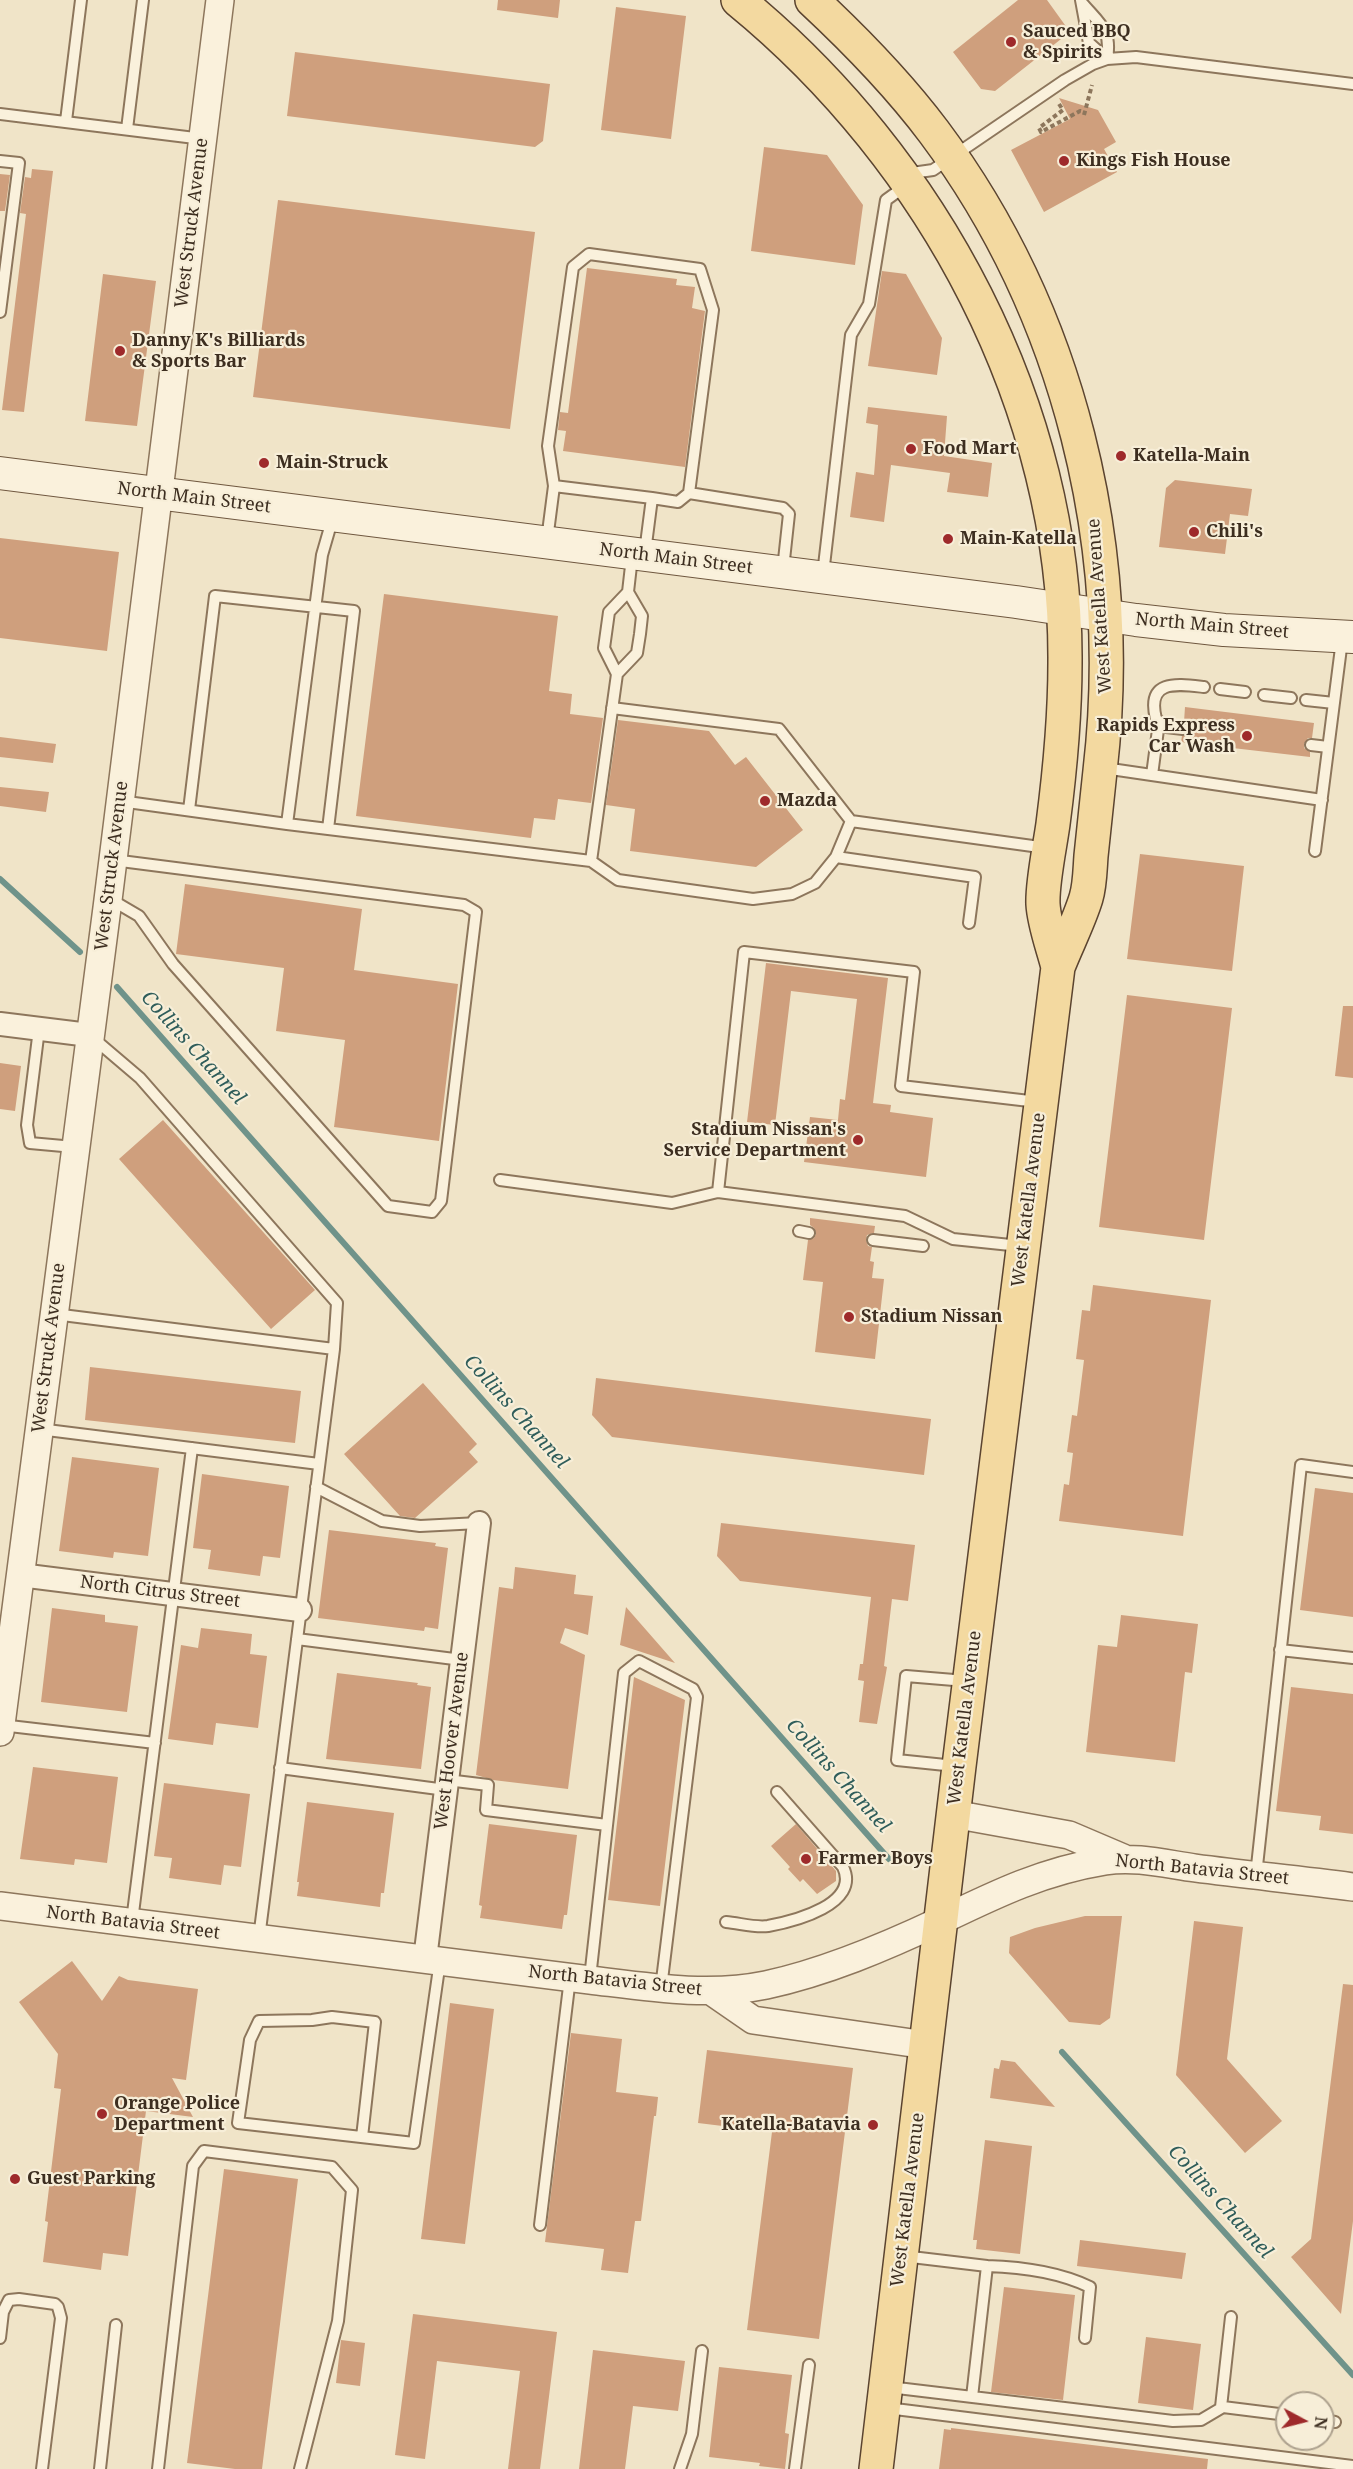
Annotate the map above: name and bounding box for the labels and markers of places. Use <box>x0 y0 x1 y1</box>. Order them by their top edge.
place label: Sauced BBQ & Spirits <box>1023 21 1131 63</box>
marker: Sauced BBQ & Spirits <box>1004 35 1018 49</box>
place label: Kings Fish House <box>1076 150 1231 172</box>
marker: Kings Fish House <box>1057 154 1071 168</box>
place label: Danny K's Billiards & Sports Bar <box>132 330 305 372</box>
marker: Danny K's Billiards & Sports Bar <box>113 344 127 358</box>
place label: Food Mart <box>923 438 1017 460</box>
marker: Food Mart <box>904 442 918 456</box>
place label: Katella-Main <box>1133 445 1250 467</box>
marker: Katella-Main <box>1114 449 1128 463</box>
place label: Main-Struck <box>276 452 388 474</box>
marker: Main-Struck <box>257 456 271 470</box>
place label: Chili's <box>1206 521 1263 543</box>
marker: Chili's <box>1187 525 1201 539</box>
place label: Main-Katella <box>960 528 1077 550</box>
marker: Main-Katella <box>941 532 955 546</box>
place label: Rapids Express Car Wash <box>1096 715 1235 758</box>
marker: Rapids Express Car Wash <box>1240 729 1254 743</box>
place label: Mazda <box>777 790 837 812</box>
marker: Mazda <box>758 794 772 808</box>
place label: Stadium Nissan's Service Department <box>664 1119 846 1162</box>
marker: Stadium Nissan's Service Department <box>851 1133 865 1147</box>
place label: Stadium Nissan <box>861 1306 1003 1328</box>
marker: Stadium Nissan <box>842 1310 856 1324</box>
place label: Farmer Boys <box>818 1848 933 1870</box>
marker: Farmer Boys <box>799 1852 813 1866</box>
place label: Orange Police Department <box>114 2093 240 2136</box>
marker: Orange Police Department <box>95 2107 109 2121</box>
place label: Katella-Batavia <box>721 2114 861 2136</box>
marker: Katella-Batavia <box>866 2118 880 2132</box>
place label: Guest Parking <box>27 2168 155 2190</box>
marker: Guest Parking <box>8 2172 22 2186</box>

